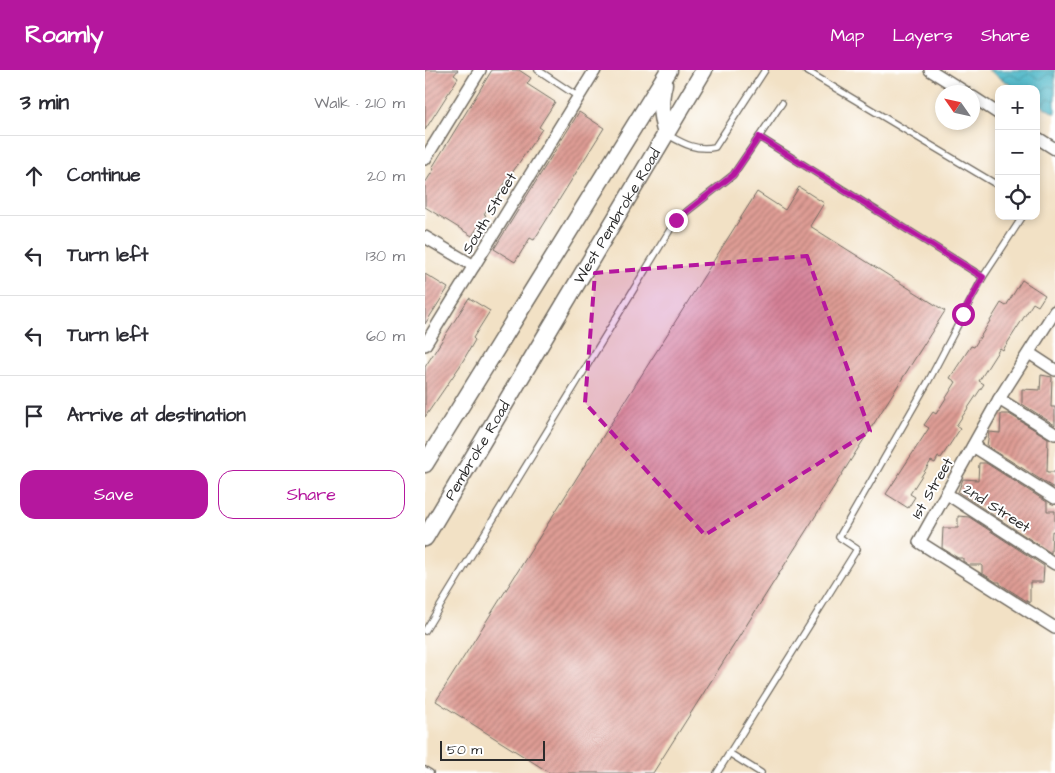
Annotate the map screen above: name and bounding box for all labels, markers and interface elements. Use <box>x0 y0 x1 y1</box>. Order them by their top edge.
text: Roamly <box>25 18 103 52</box>
text: Map <box>830 23 864 48</box>
text: Layers <box>892 23 953 48</box>
text: Share <box>981 23 1030 48</box>
north arrow <box>935 85 980 130</box>
map controls <box>995 85 1040 220</box>
button: + <box>995 85 1040 130</box>
text: 3 min <box>20 88 69 117</box>
text: Walk · 210 m <box>314 92 405 114</box>
button: − <box>995 130 1040 175</box>
street label: West Pembroke Road <box>569 144 666 288</box>
icon: ahead <box>20 162 48 190</box>
text: Continue <box>67 162 141 189</box>
text: 20 m <box>367 165 405 187</box>
street label: South Street <box>457 169 522 258</box>
button: locate <box>995 175 1040 220</box>
route end <box>665 209 688 232</box>
icon: left <box>20 242 48 270</box>
text: Turn left <box>67 242 148 269</box>
text: 130 m <box>366 245 405 267</box>
route start <box>952 303 975 326</box>
icon: left <box>20 322 48 350</box>
text: Turn left <box>67 322 148 349</box>
text: 60 m <box>366 325 405 347</box>
street label: Pembroke Road <box>440 397 516 504</box>
icon: arrive <box>20 402 48 430</box>
text: Arrive at destination <box>67 402 246 429</box>
street label: 1st Street <box>906 454 958 523</box>
button: Save <box>20 470 208 519</box>
button: Share <box>218 470 405 519</box>
street label: 2nd Street <box>959 479 1034 538</box>
scale bar <box>440 738 545 761</box>
text: 50 m <box>447 740 482 760</box>

